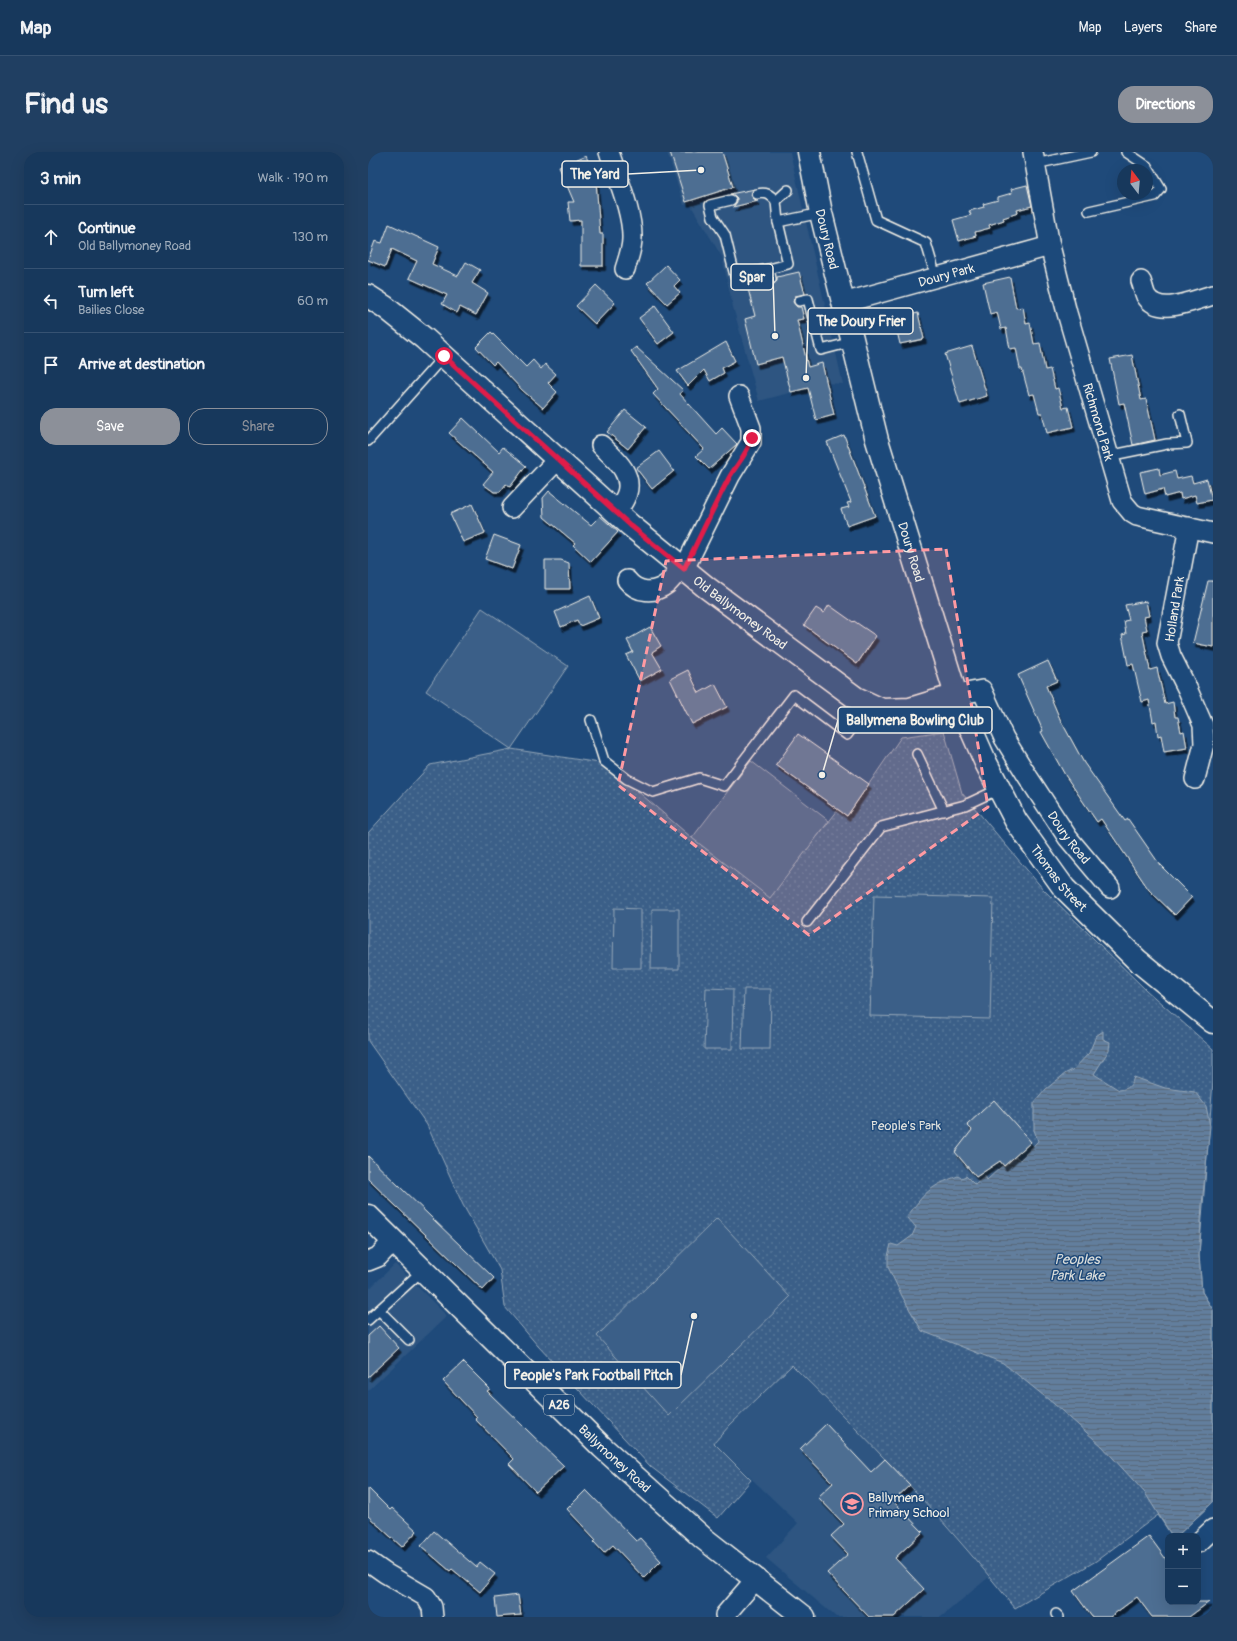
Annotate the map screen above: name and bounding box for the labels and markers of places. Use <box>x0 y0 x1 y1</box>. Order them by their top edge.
callout: The Yard <box>562 161 628 187</box>
callout: Spar <box>731 264 773 290</box>
callout: The Doury Frier <box>808 308 913 334</box>
callout: Ballymena Bowling Club <box>838 707 992 733</box>
callout: People's Park Football Pitch <box>505 1362 681 1388</box>
place label: Ballymena Primary School <box>868 1490 950 1521</box>
school or university icon: Ballymena Primary School <box>839 1491 865 1517</box>

